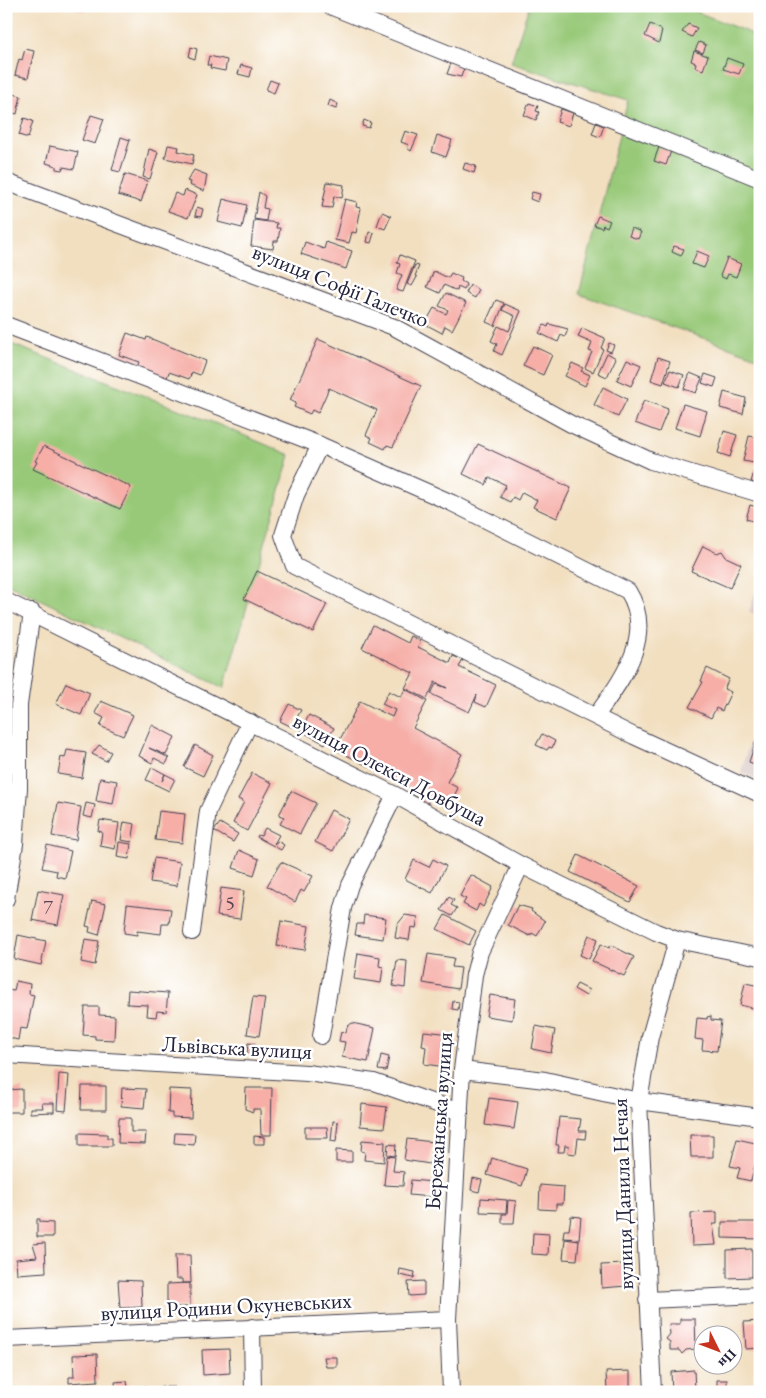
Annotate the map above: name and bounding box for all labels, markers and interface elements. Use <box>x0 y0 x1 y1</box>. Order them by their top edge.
street label: вулиця Софії Галечко <box>248 237 434 334</box>
street label: вулиця Олекси Довбуша <box>288 706 492 833</box>
house number: 5 <box>225 890 235 916</box>
house number: 7 <box>43 894 53 920</box>
street label: Львівська вулиця <box>161 1029 313 1066</box>
street label: Бережанська вулиця <box>418 1031 459 1211</box>
street label: вулиця Данила Нечая <box>605 1097 640 1290</box>
street label: вулиця Родини Окуневських <box>100 1285 353 1328</box>
north arrow <box>694 1326 744 1376</box>
text: Пн <box>715 1346 741 1372</box>

